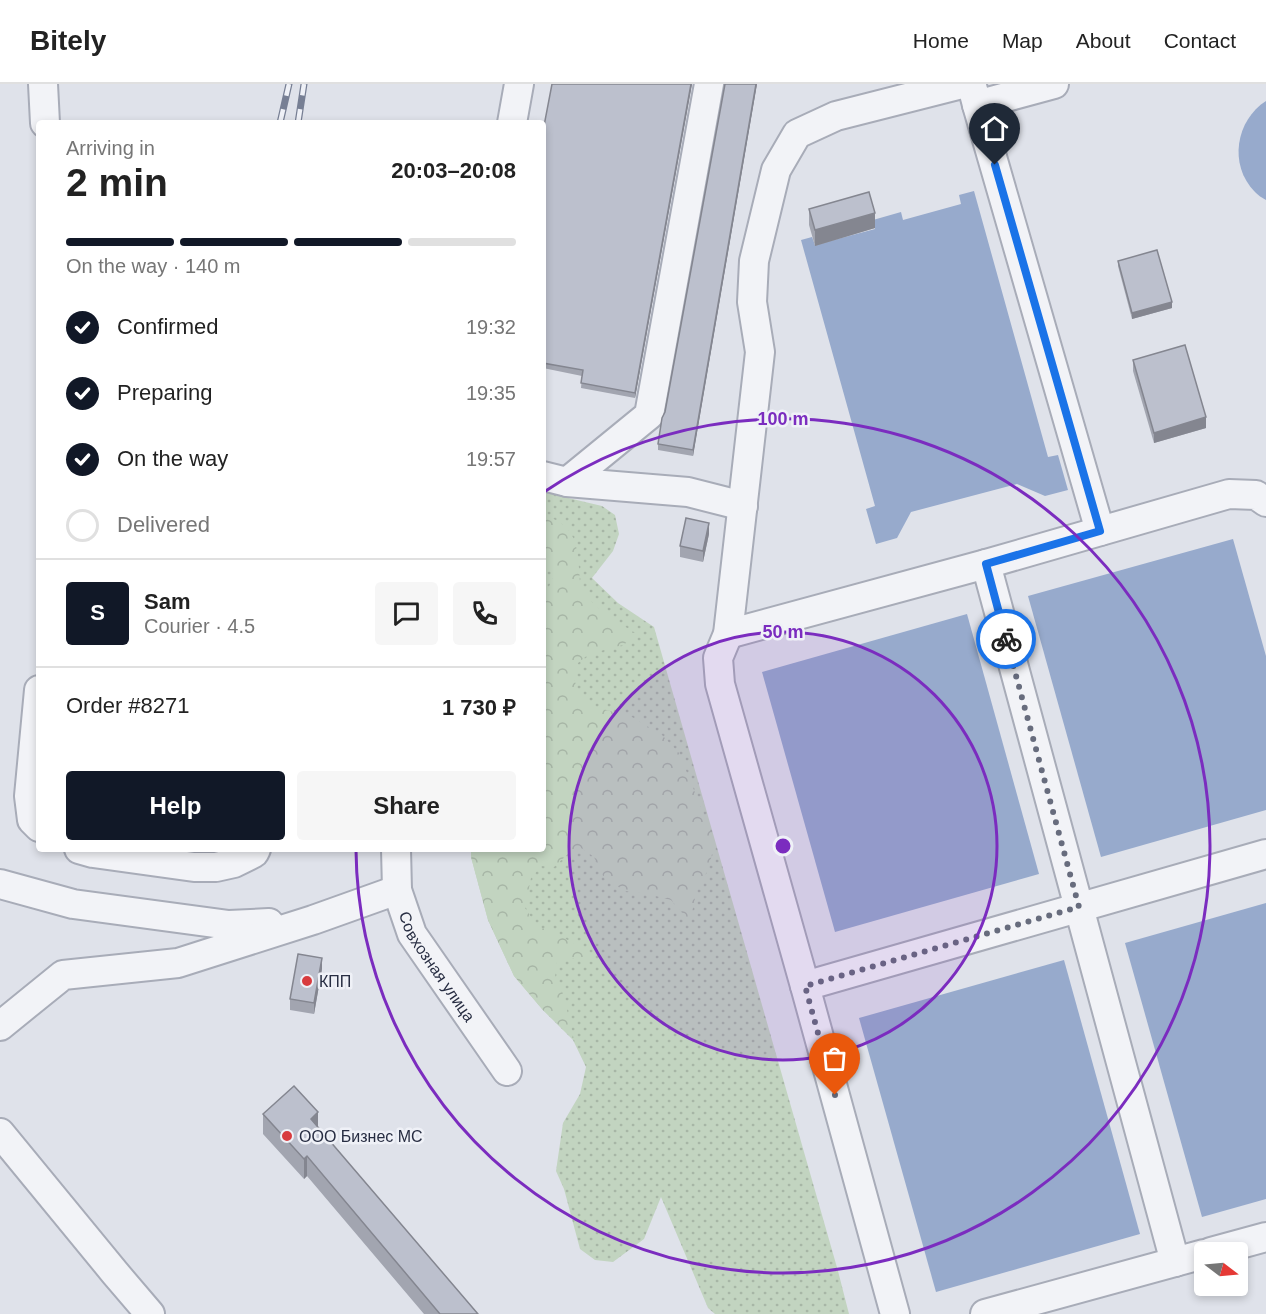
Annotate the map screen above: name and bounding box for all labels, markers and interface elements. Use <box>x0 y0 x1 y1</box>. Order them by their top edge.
text: Bitely <box>30 25 106 56</box>
text: Home <box>913 29 969 52</box>
text: Map <box>1002 29 1043 52</box>
text: About <box>1076 29 1131 52</box>
text: Contact <box>1164 29 1236 52</box>
pin <box>969 103 1020 165</box>
icon: home <box>978 112 1011 145</box>
text: Arriving in <box>66 137 155 159</box>
text: 20:03–20:08 <box>391 158 516 183</box>
text: 2 min <box>66 161 168 204</box>
text: On the way · 140 m <box>66 255 241 277</box>
icon: check <box>66 311 99 344</box>
text: Confirmed <box>117 314 218 339</box>
text: 19:32 <box>466 316 516 338</box>
icon: check <box>66 377 99 410</box>
text: Preparing <box>117 380 212 405</box>
text: 19:35 <box>466 382 516 404</box>
text: 100 m <box>757 409 809 429</box>
icon: check <box>66 443 99 476</box>
text: On the way <box>117 446 228 471</box>
text: 19:57 <box>466 448 516 470</box>
text: Delivered <box>117 512 210 537</box>
button: chat <box>375 582 438 645</box>
button: phone <box>453 582 516 645</box>
text: Sam <box>144 589 190 614</box>
text: S <box>90 600 105 625</box>
courier <box>976 609 1036 669</box>
text: Courier · 4.5 <box>144 615 255 637</box>
text: 50 m <box>762 622 804 642</box>
icon: bike <box>990 623 1023 656</box>
text: Order #8271 <box>66 693 190 718</box>
text: 1 730 ₽ <box>442 695 516 720</box>
button: Help <box>66 771 285 840</box>
button: Share <box>297 771 516 840</box>
centre of rings <box>773 836 793 856</box>
street label: Совхозная улица <box>396 909 479 1025</box>
place label: КПП <box>319 973 351 990</box>
marker: КПП <box>300 974 314 988</box>
pin <box>809 1033 860 1095</box>
icon: bag <box>818 1042 851 1075</box>
place label: ООО Бизнес МС <box>299 1128 423 1145</box>
marker: ООО Бизнес МС <box>280 1129 294 1143</box>
north arrow <box>1194 1242 1248 1296</box>
map controls <box>1194 1242 1248 1296</box>

